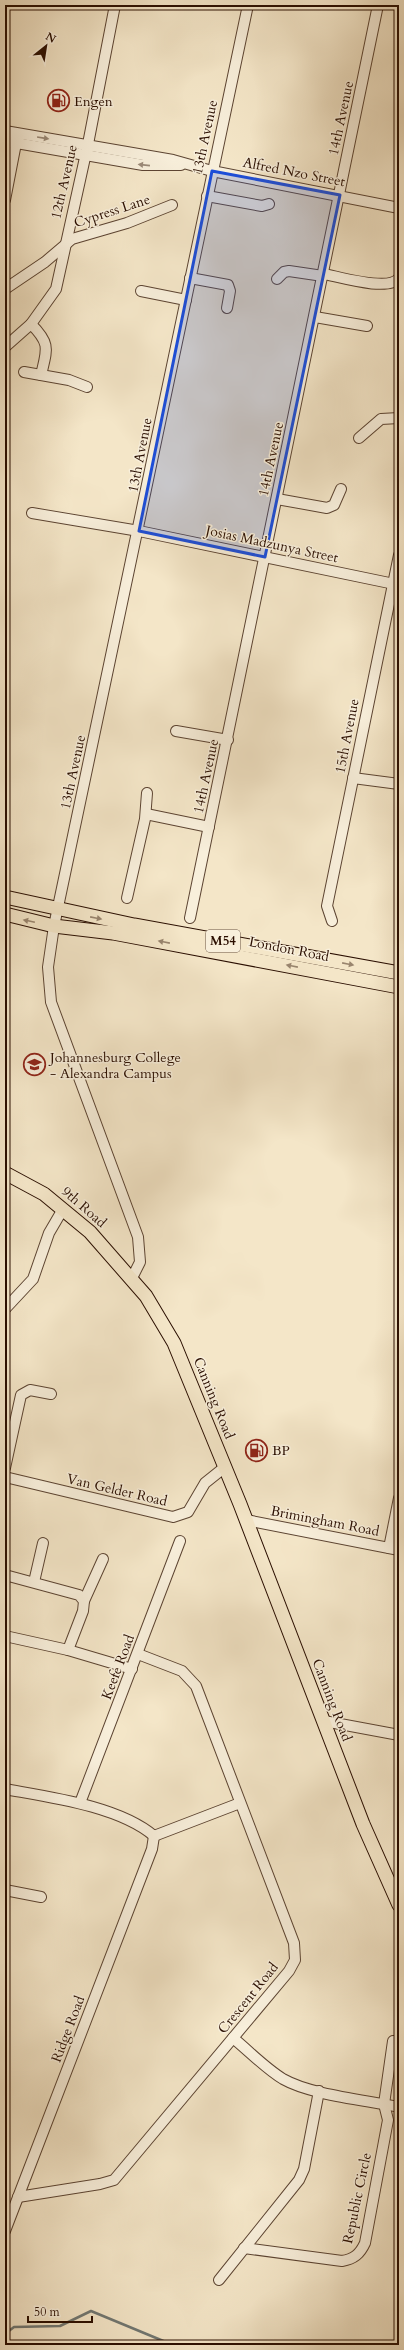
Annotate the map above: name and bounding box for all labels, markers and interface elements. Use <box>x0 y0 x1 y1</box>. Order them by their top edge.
north arrow <box>26 26 66 66</box>
text: N <box>43 29 59 47</box>
street label: 14th Avenue <box>324 79 358 157</box>
fuel station icon: Engen <box>46 88 72 114</box>
place label: Engen <box>74 92 113 111</box>
street label: 13th Avenue <box>188 98 222 176</box>
one-way arrow <box>37 135 49 141</box>
street label: 12th Avenue <box>46 143 82 221</box>
street label: Alfred Nzo Street <box>241 153 347 191</box>
one-way arrow <box>138 162 150 169</box>
street label: Cypress Lane <box>72 190 152 232</box>
street label: 13th Avenue <box>123 416 157 494</box>
street label: 14th Avenue <box>254 420 288 498</box>
street label: Josias Madzunya Street <box>202 520 341 567</box>
street label: 15th Avenue <box>330 697 364 775</box>
street label: 13th Avenue <box>56 733 90 811</box>
street label: 14th Avenue <box>189 737 223 815</box>
one-way arrow <box>90 915 102 921</box>
one-way arrow <box>23 917 36 923</box>
road number: M54 <box>206 930 240 952</box>
street label: London Road <box>247 932 331 966</box>
one-way arrow <box>158 939 170 945</box>
one-way arrow <box>342 962 354 968</box>
one-way arrow <box>286 963 298 969</box>
place label: Johannesburg College - Alexandra Campus <box>48 1048 181 1083</box>
school or university icon: Johannesburg College - Alexandra Campus <box>22 1052 48 1078</box>
street label: 9th Road <box>57 1182 111 1232</box>
street label: Canning Road <box>189 1354 239 1442</box>
fuel station icon: BP <box>244 1437 270 1463</box>
place label: BP <box>272 1441 290 1460</box>
street label: Van Gelder Road <box>65 1469 170 1511</box>
street label: Brimingham Road <box>269 1501 381 1541</box>
street label: Keefe Road <box>97 1631 139 1702</box>
street label: Canning Road <box>308 1656 357 1744</box>
street label: Crescent Road <box>213 1958 283 2038</box>
street label: Ridge Road <box>47 1992 90 2065</box>
street label: Republic Circle <box>338 2151 376 2245</box>
scale bar <box>28 2298 92 2324</box>
text: 50 m <box>34 2304 61 2320</box>

